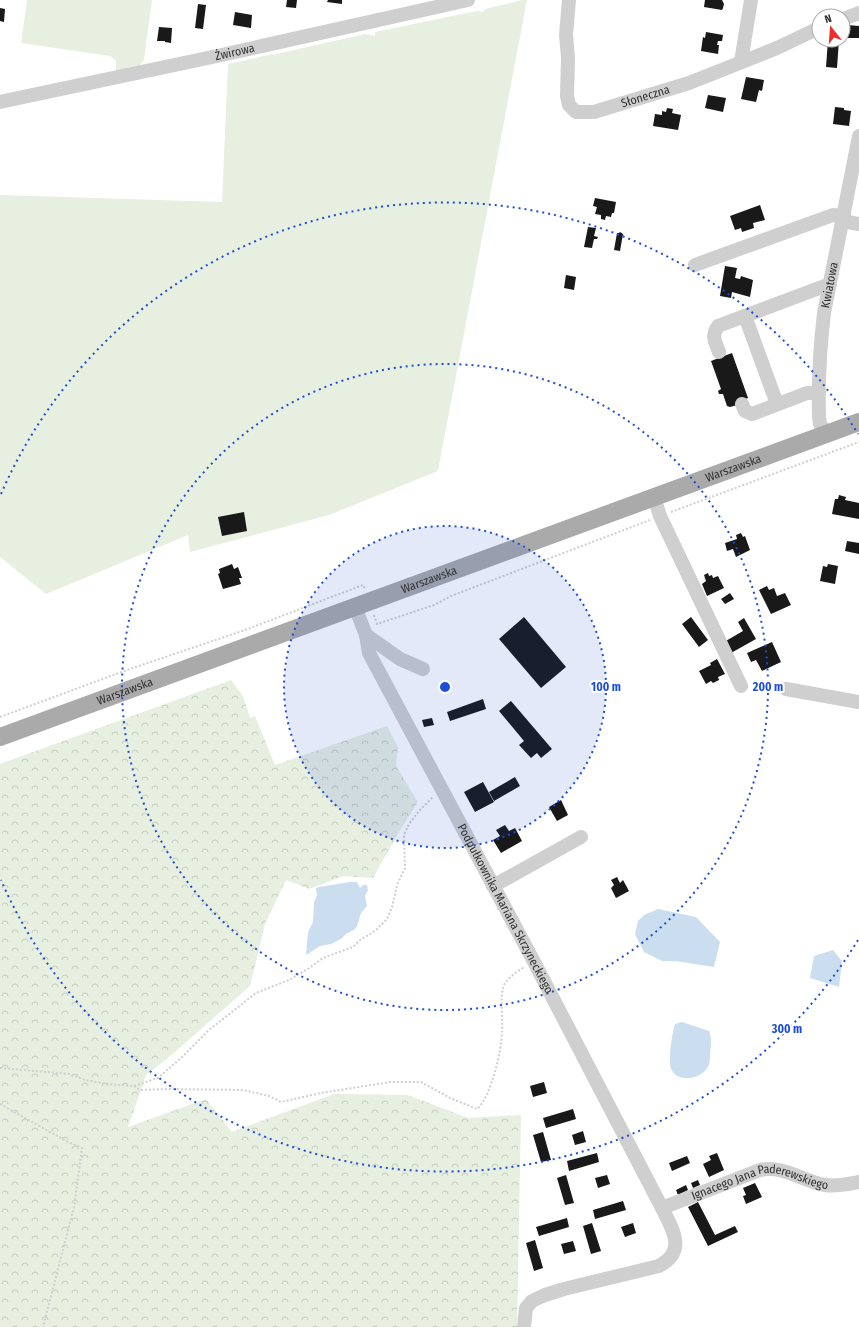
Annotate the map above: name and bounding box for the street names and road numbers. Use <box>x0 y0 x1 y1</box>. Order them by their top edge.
street label: Żwirowa <box>213 41 256 63</box>
street label: Słoneczna <box>619 82 671 110</box>
street label: Kwiatowa <box>818 261 841 309</box>
street label: Warszawska <box>703 451 763 485</box>
street label: Warszawska <box>399 563 459 596</box>
street label: Warszawska <box>95 675 155 708</box>
street label: Podpułkownika Mariana Skrzyneckiego <box>455 821 556 996</box>
street label: Ignacego Jana Paderewskiego <box>689 1162 829 1203</box>

